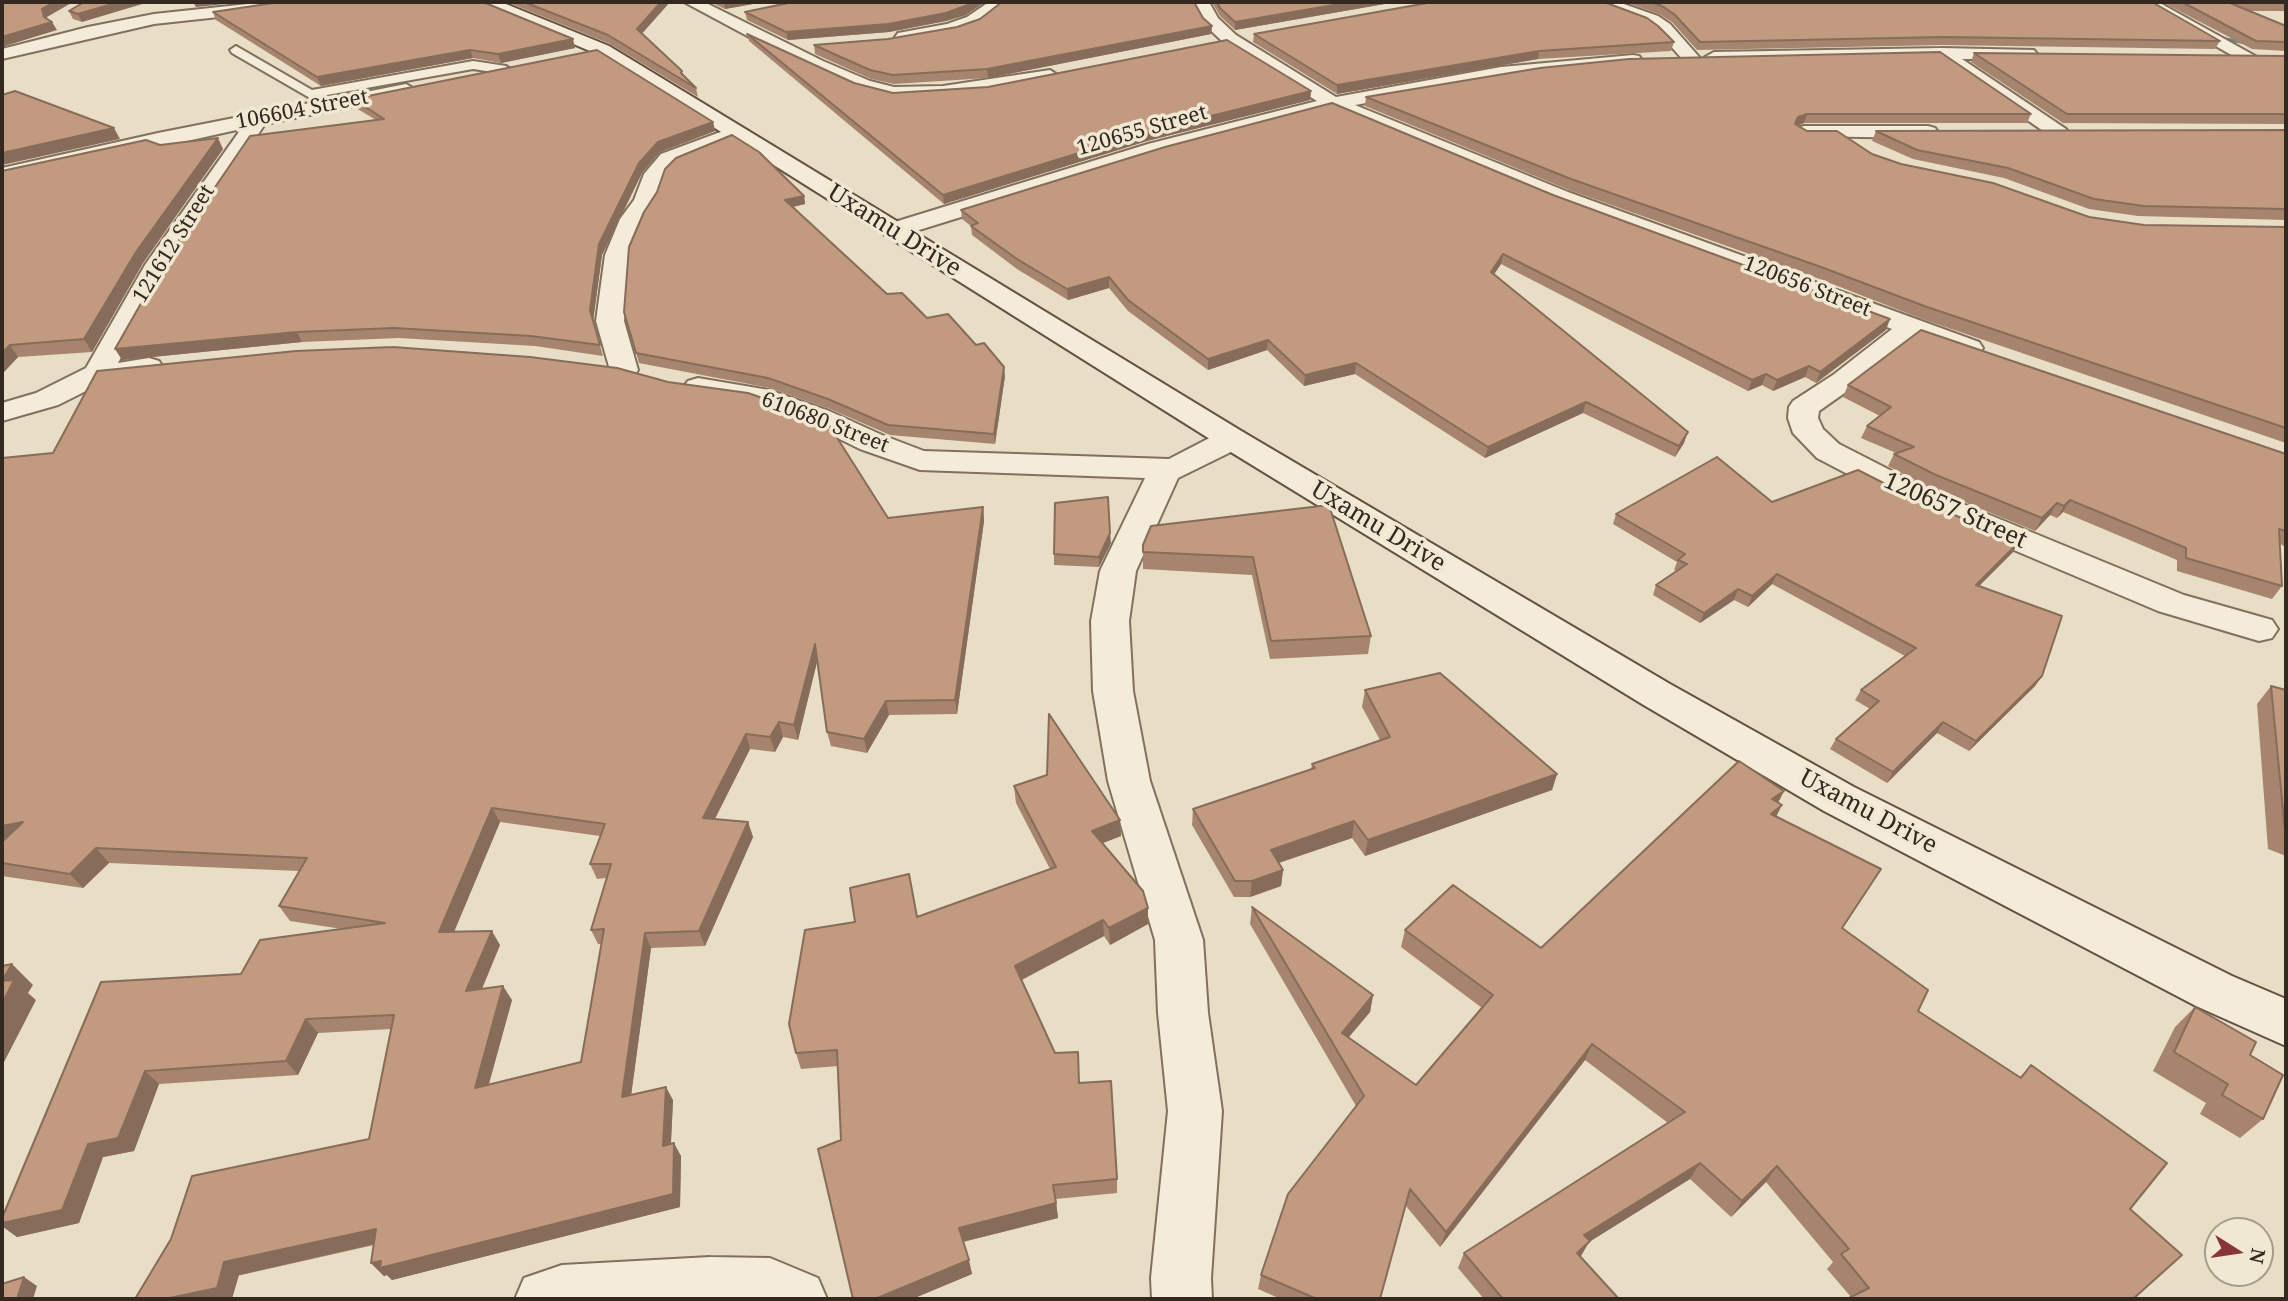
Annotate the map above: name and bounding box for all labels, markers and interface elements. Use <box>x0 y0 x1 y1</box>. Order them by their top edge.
street label: 106604 Street <box>234 85 370 135</box>
street label: 120655 Street <box>1074 100 1210 162</box>
street label: Uxamu Drive <box>822 179 966 283</box>
street label: 121612 Street <box>128 180 220 308</box>
street label: 120656 Street <box>1740 251 1874 323</box>
street label: 610680 Street <box>758 387 892 459</box>
street label: 120657 Street <box>1879 467 2031 555</box>
street label: Uxamu Drive <box>1305 476 1451 578</box>
street label: Uxamu Drive <box>1794 764 1942 860</box>
north arrow <box>2204 1217 2274 1287</box>
text: N <box>2243 1246 2272 1266</box>

